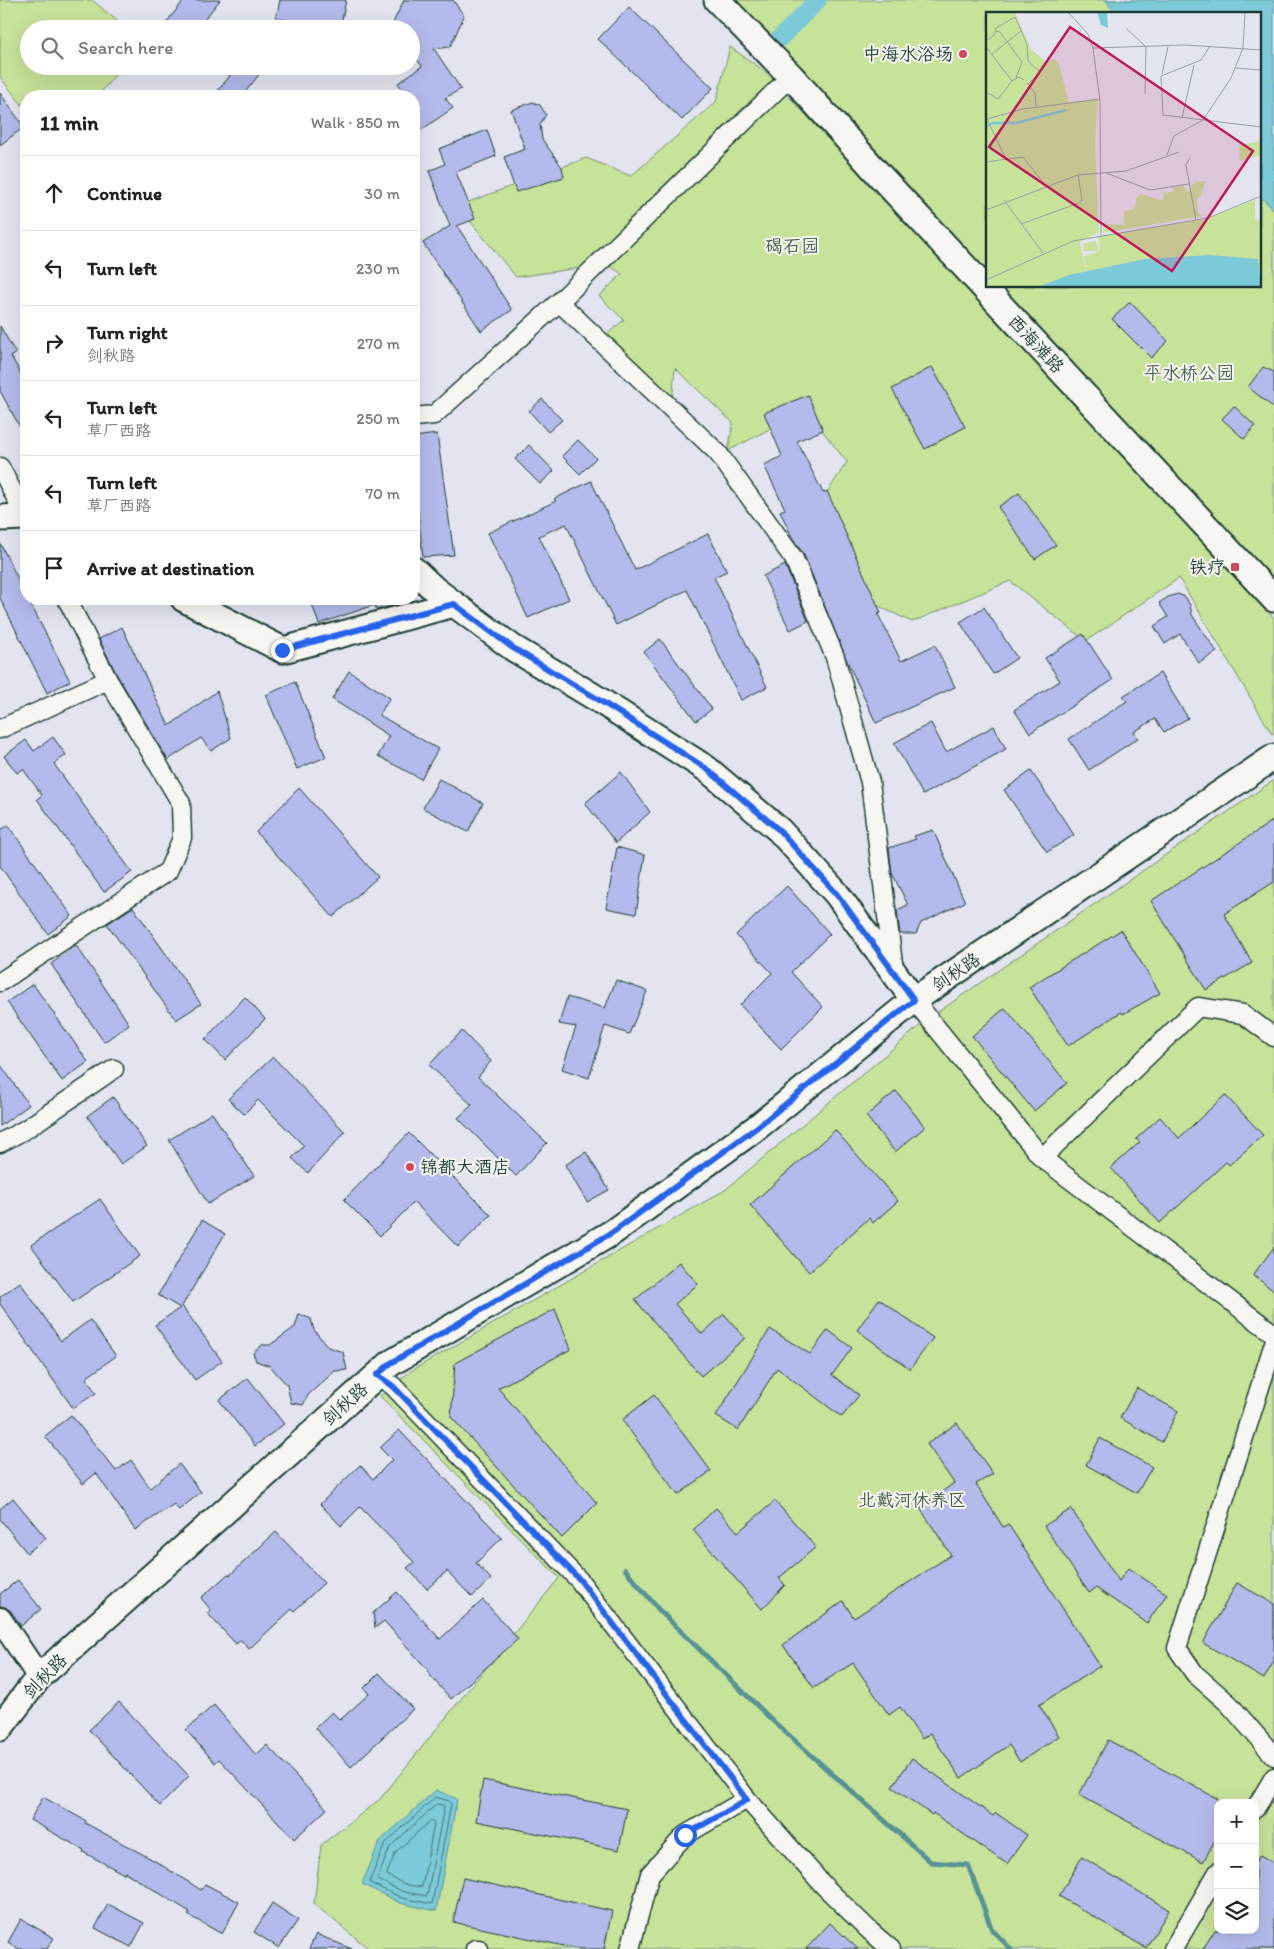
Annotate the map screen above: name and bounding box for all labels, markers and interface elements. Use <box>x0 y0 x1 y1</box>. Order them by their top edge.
inset map <box>986 12 1262 288</box>
search box <box>20 20 420 75</box>
icon: search <box>38 34 66 62</box>
text: Search here <box>78 36 173 59</box>
place label: 中海水浴场 <box>863 43 953 65</box>
marker: 中海水浴场 <box>957 48 969 60</box>
text: 11 min <box>40 110 98 135</box>
text: Walk · 850 m <box>311 113 400 132</box>
icon: ahead <box>40 179 68 207</box>
text: Continue <box>87 182 162 205</box>
text: 30 m <box>364 184 400 203</box>
park label: 碣石园 <box>765 235 819 257</box>
icon: left <box>40 254 68 282</box>
text: Turn left <box>87 257 157 280</box>
text: 230 m <box>356 259 400 278</box>
street label: 西海滩路 <box>1003 310 1069 378</box>
text: Turn right <box>87 321 168 344</box>
icon: right <box>40 329 68 357</box>
text: 270 m <box>357 334 400 353</box>
text: 剑秋路 <box>87 346 135 365</box>
park label: 平水桥公园 <box>1144 362 1234 384</box>
text: Turn left <box>87 396 157 419</box>
icon: left <box>40 404 68 432</box>
text: 250 m <box>356 409 400 428</box>
text: 草厂西路 <box>87 421 151 440</box>
text: Turn left <box>87 471 157 494</box>
icon: left <box>40 479 68 507</box>
text: 70 m <box>365 484 400 503</box>
text: 草厂西路 <box>87 496 151 515</box>
icon: arrive <box>40 554 68 582</box>
place label: 铁疗 <box>1189 556 1225 578</box>
text: Arrive at destination <box>87 557 254 580</box>
marker: 铁疗 <box>1229 561 1241 573</box>
route end <box>271 639 294 662</box>
street label: 剑秋路 <box>927 948 985 996</box>
place label: 锦都大酒店 <box>420 1156 510 1178</box>
marker: 锦都大酒店 <box>404 1161 416 1173</box>
street label: 剑秋路 <box>318 1378 372 1430</box>
park label: 北戴河休养区 <box>858 1489 966 1511</box>
street label: 剑秋路 <box>18 1649 72 1703</box>
map controls <box>1214 1799 1259 1934</box>
button: + <box>1214 1799 1259 1844</box>
route start <box>674 1824 697 1847</box>
button: − <box>1214 1844 1259 1889</box>
button: layers <box>1214 1889 1259 1934</box>

